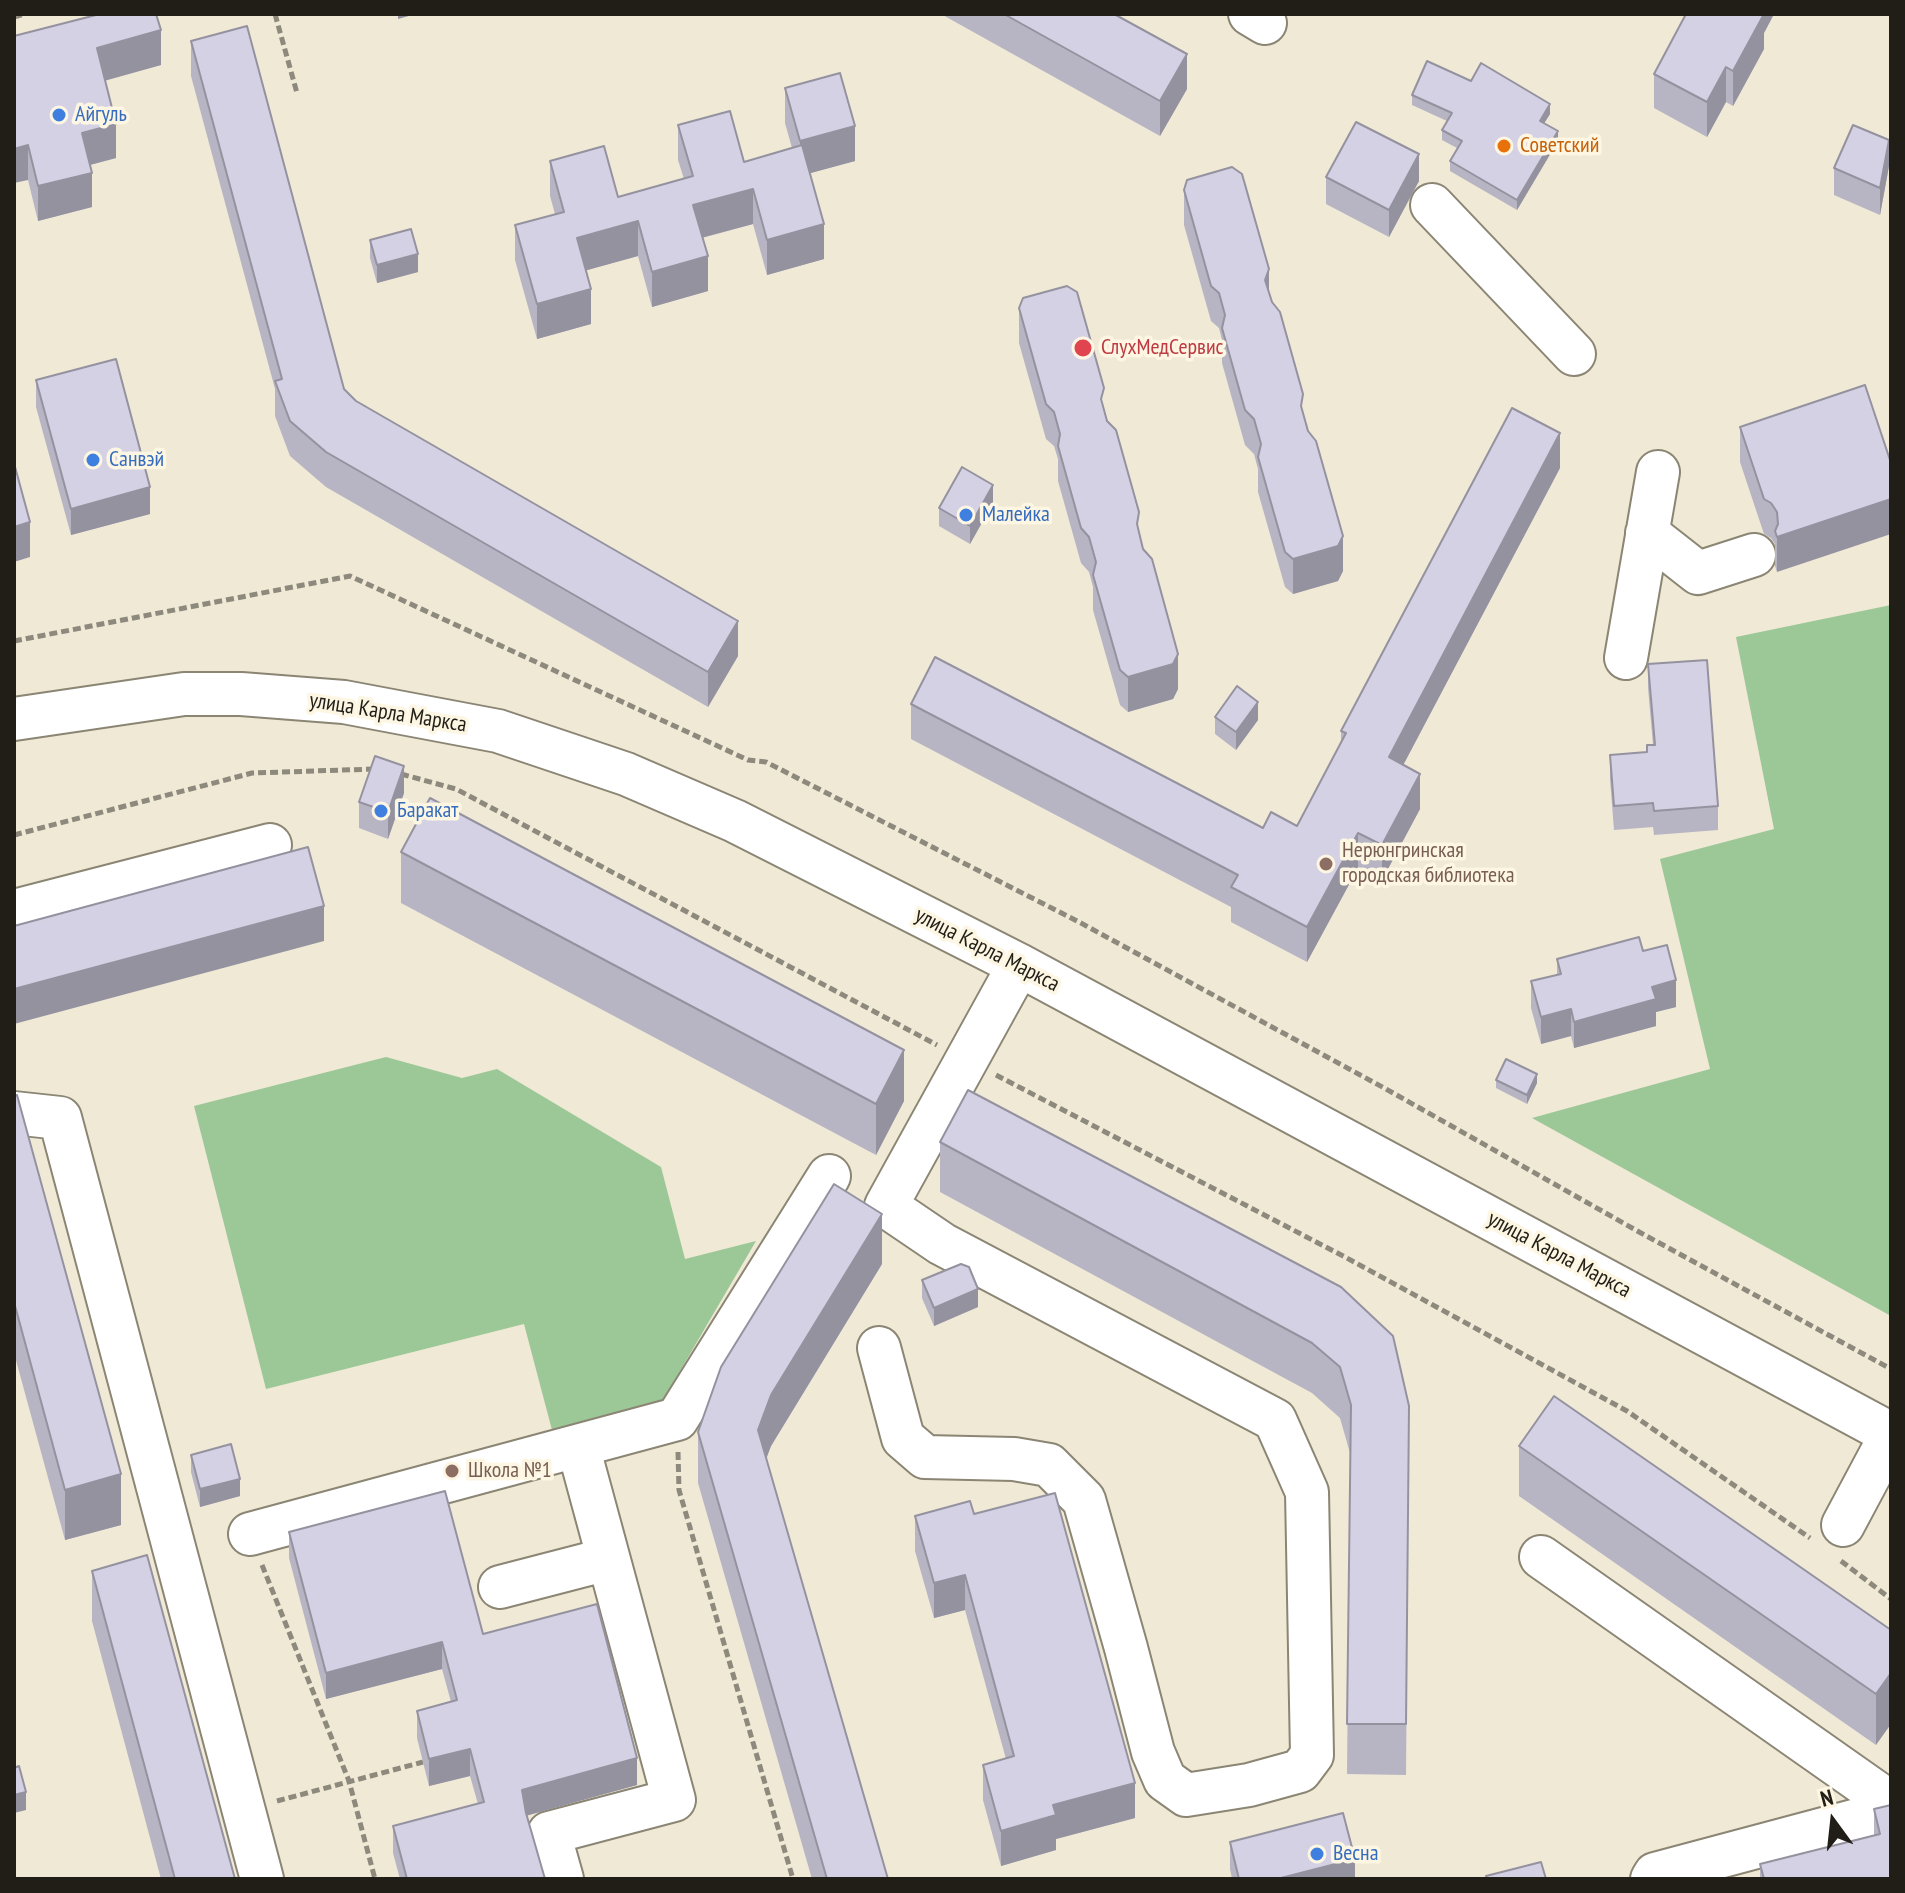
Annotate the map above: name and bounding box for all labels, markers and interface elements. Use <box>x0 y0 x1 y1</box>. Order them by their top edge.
place label: Айгуль <box>75 102 127 128</box>
marker: Айгуль <box>50 106 68 124</box>
place label: Советский <box>1520 133 1599 159</box>
marker: Советский <box>1495 137 1513 155</box>
place label: СлухМедСервис <box>1101 335 1223 361</box>
marker: СлухМедСервис <box>1072 337 1094 359</box>
place label: Санвэй <box>109 447 164 473</box>
marker: Санвэй <box>84 451 102 469</box>
place label: Малейка <box>982 502 1050 528</box>
marker: Малейка <box>957 506 975 524</box>
street label: улица Карла Маркса <box>308 688 468 738</box>
place label: Баракат <box>397 798 458 824</box>
marker: Баракат <box>372 802 390 820</box>
place label: Нерюнгринская городская библиотека <box>1342 838 1515 890</box>
marker: Нерюнгринская городская библиотека <box>1317 855 1335 873</box>
street label: улица Карла Маркса <box>910 902 1064 998</box>
street label: улица Карла Маркса <box>1483 1206 1635 1304</box>
place label: Школа №1 <box>468 1458 552 1484</box>
marker: Школа №1 <box>443 1462 461 1480</box>
north arrow <box>1793 1781 1873 1861</box>
text: N <box>1817 1783 1836 1813</box>
place label: Весна <box>1333 1841 1378 1867</box>
marker: Весна <box>1308 1845 1326 1863</box>

